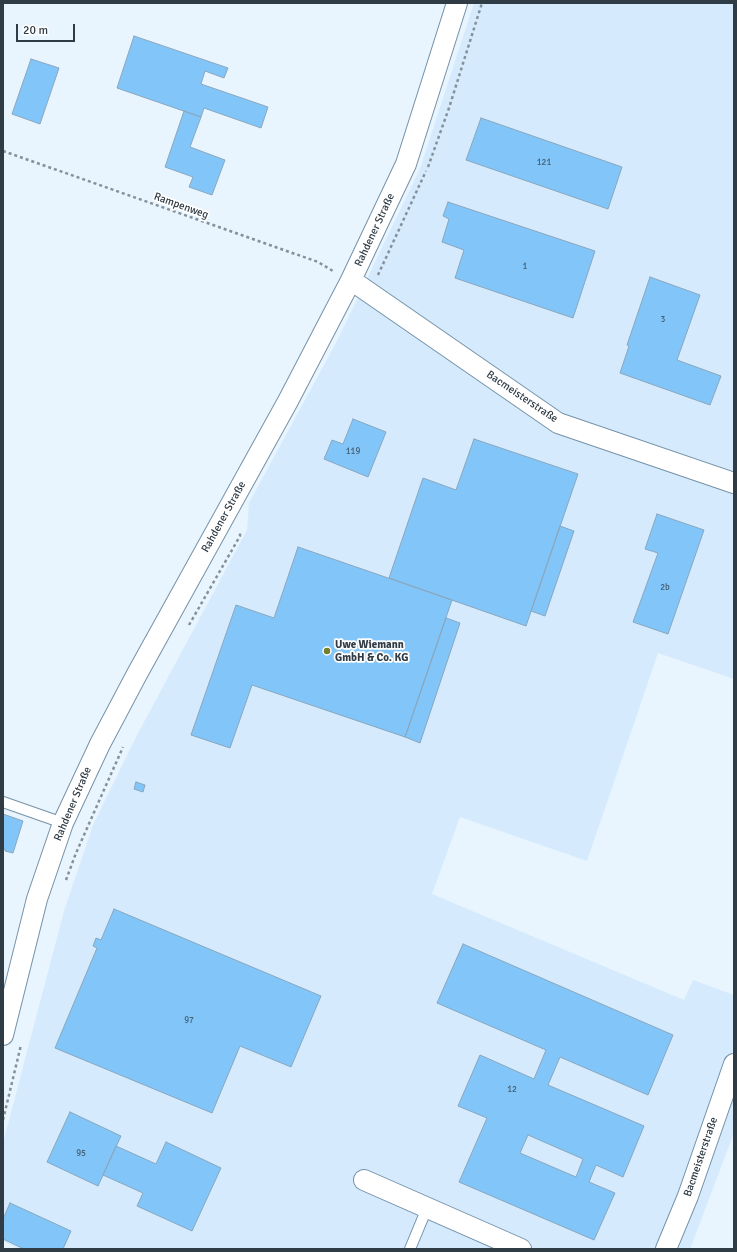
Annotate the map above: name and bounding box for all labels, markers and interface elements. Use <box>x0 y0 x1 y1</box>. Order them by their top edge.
scale bar <box>18 16 77 42</box>
text: 20 m <box>23 23 48 38</box>
house number: 121 <box>537 158 551 168</box>
street label: Rampenweg <box>152 190 210 222</box>
street label: Rahdener Straße <box>352 191 398 269</box>
house number: 1 <box>523 262 527 272</box>
house number: 3 <box>661 315 665 325</box>
street label: Bacmeisterstraße <box>484 368 560 426</box>
house number: 119 <box>346 447 360 457</box>
street label: Rahdener Straße <box>199 479 249 555</box>
house number: 2b <box>660 583 670 593</box>
place label: Uwe Wiemann GmbH & Co. KG <box>335 638 408 664</box>
marker: Uwe Wiemann GmbH & Co. KG <box>322 646 332 656</box>
street label: Rahdener Straße <box>51 765 95 843</box>
house number: 97 <box>184 1016 194 1026</box>
house number: 12 <box>507 1085 517 1095</box>
street label: Bacmeisterstraße <box>681 1115 721 1199</box>
house number: 95 <box>76 1149 86 1159</box>

